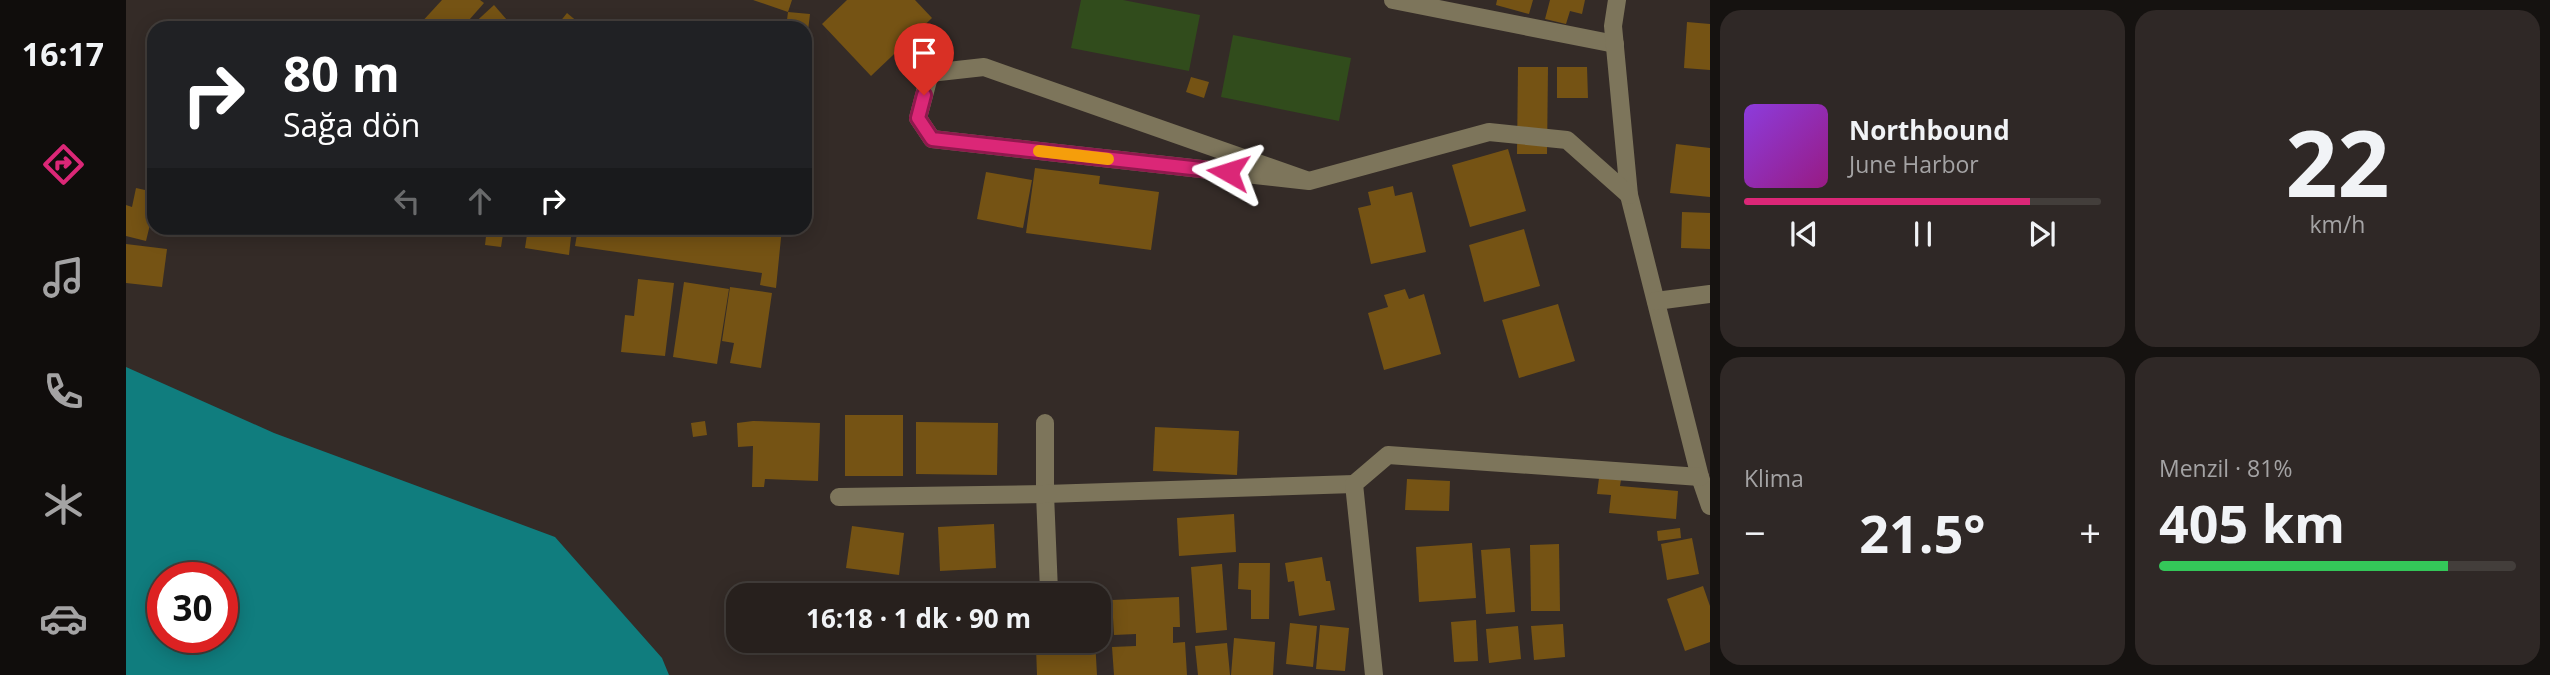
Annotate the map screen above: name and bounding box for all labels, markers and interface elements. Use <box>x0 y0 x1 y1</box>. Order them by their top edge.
pin <box>894 23 954 95</box>
text: 16:17 <box>22 32 104 75</box>
icon: arrive <box>905 34 943 72</box>
text: 80 m <box>283 40 400 106</box>
icon: right <box>168 49 259 140</box>
text: 22 <box>2285 100 2390 224</box>
text: Sağa dön <box>283 103 420 146</box>
text: Northbound <box>1849 112 2010 148</box>
position arrow <box>1191 135 1265 209</box>
icon: directions <box>39 140 88 189</box>
text: June Harbor <box>1849 148 1979 180</box>
icon: left <box>388 182 426 220</box>
icon: ahead <box>461 182 499 220</box>
icon: right <box>534 182 572 220</box>
text: km/h <box>2310 208 2365 240</box>
icon: previous <box>1785 215 1823 253</box>
icon: pause <box>1904 215 1942 253</box>
icon: next <box>2023 215 2061 253</box>
icon: music <box>39 253 88 302</box>
icon: phone <box>39 367 88 416</box>
text: Menzil · 81% <box>2159 452 2292 484</box>
text: Klima <box>1744 462 1804 494</box>
icon: climate <box>39 480 88 529</box>
text: 405 km <box>2159 487 2345 558</box>
text: 21.5° <box>1859 497 1986 568</box>
text: − <box>1744 506 1766 558</box>
text: + <box>2079 506 2101 558</box>
speed limit sign: 30 <box>147 562 238 653</box>
icon: car <box>39 594 88 643</box>
text: 16:18 · 1 dk · 90 m <box>806 600 1031 636</box>

